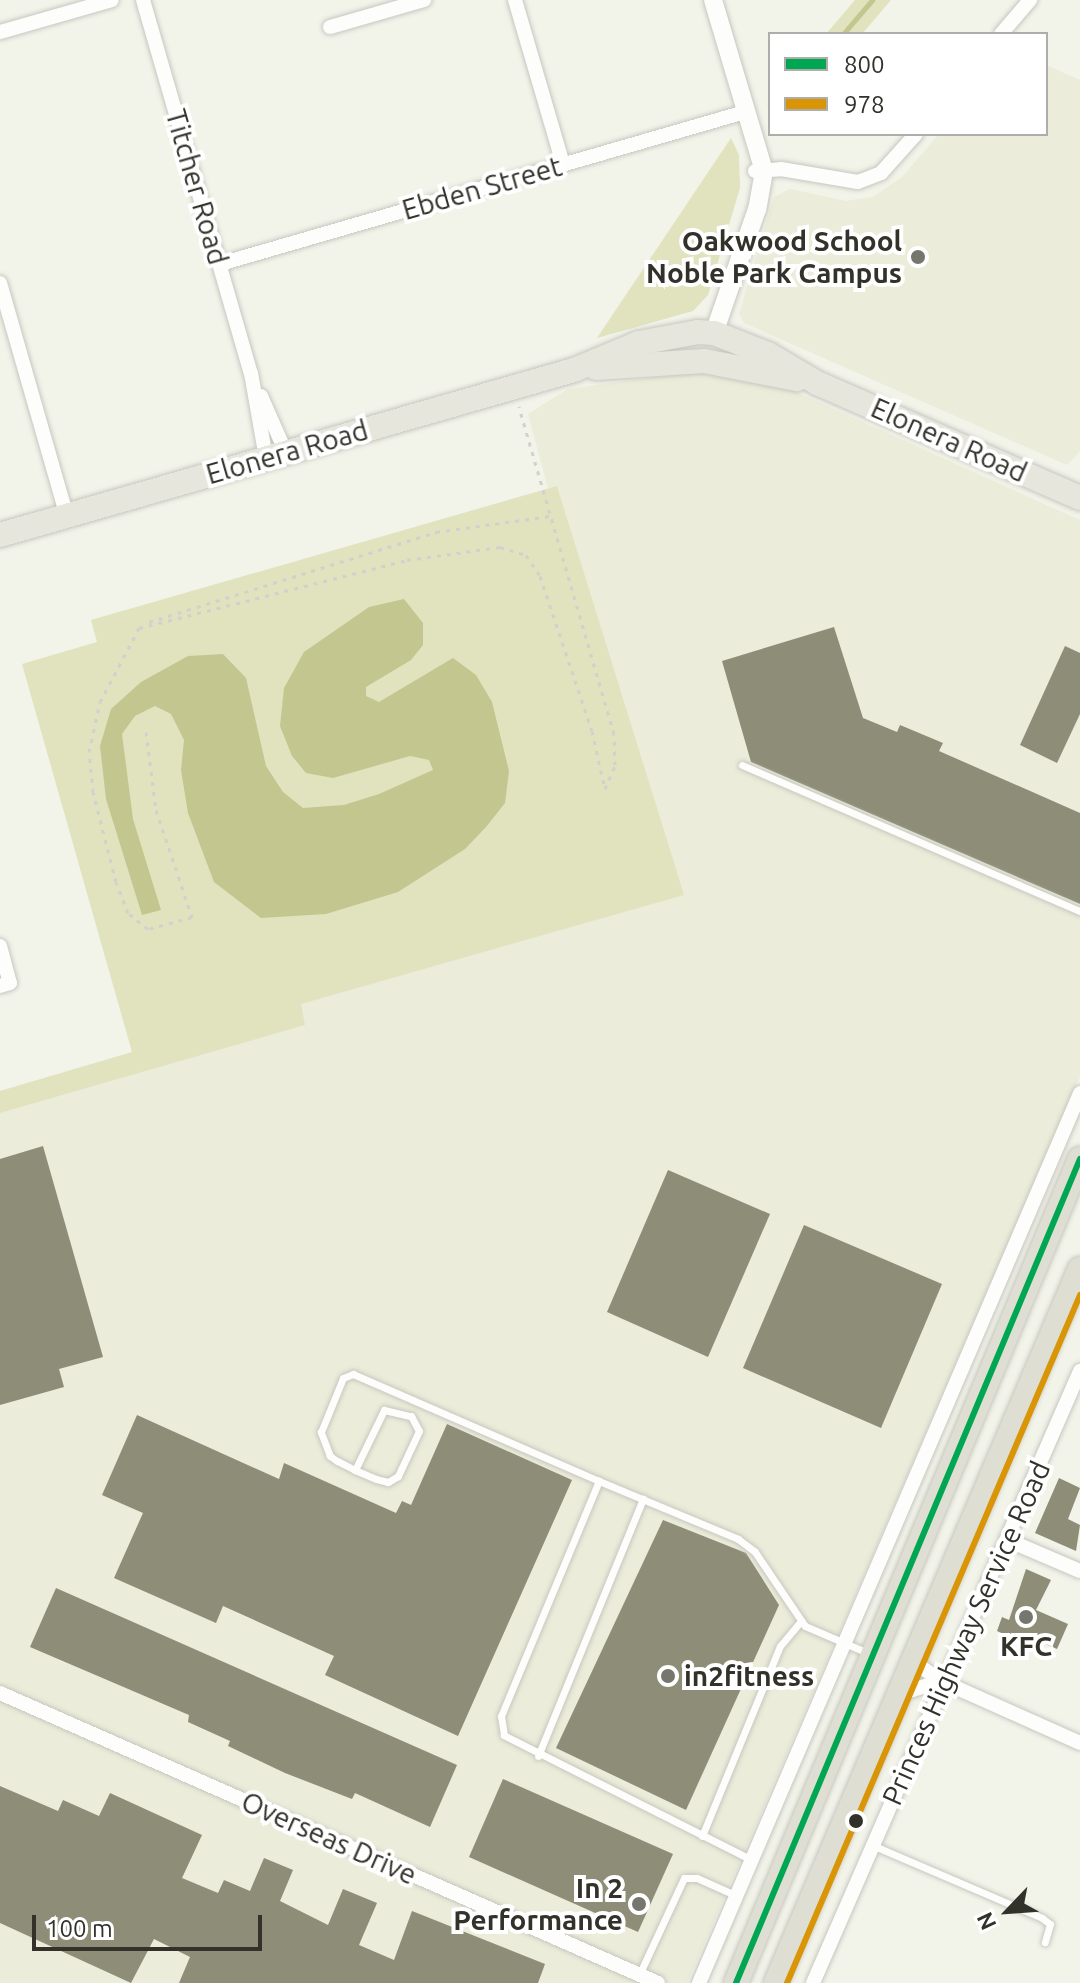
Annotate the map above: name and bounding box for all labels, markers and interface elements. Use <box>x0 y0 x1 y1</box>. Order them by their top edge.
legend <box>768 32 1048 136</box>
text: 800 <box>844 51 885 78</box>
text: 978 <box>844 91 885 118</box>
street label: Titcher Road <box>159 105 235 269</box>
street label: Ebden Street <box>398 149 566 227</box>
place label: Oakwood School Noble Park Campus <box>646 224 902 290</box>
marker: Oakwood School Noble Park Campus <box>909 248 927 266</box>
street label: Elonera Road <box>866 391 1032 489</box>
street label: Elonera Road <box>202 413 372 491</box>
street label: Princes Highway Service Road <box>875 1456 1057 1810</box>
marker: KFC <box>1017 1608 1035 1626</box>
place label: KFC <box>1000 1629 1052 1663</box>
place label: in2fitness <box>684 1659 814 1693</box>
marker: in2fitness <box>659 1667 677 1685</box>
street label: Overseas Drive <box>236 1784 422 1892</box>
unlabelled marker <box>848 1813 864 1829</box>
place label: In 2 Performance <box>453 1871 623 1937</box>
north arrow <box>968 1871 1048 1951</box>
marker: In 2 Performance <box>630 1895 648 1913</box>
scale bar <box>36 1899 266 1949</box>
text: N <box>971 1909 1001 1934</box>
text: 100 m <box>46 1915 113 1942</box>

